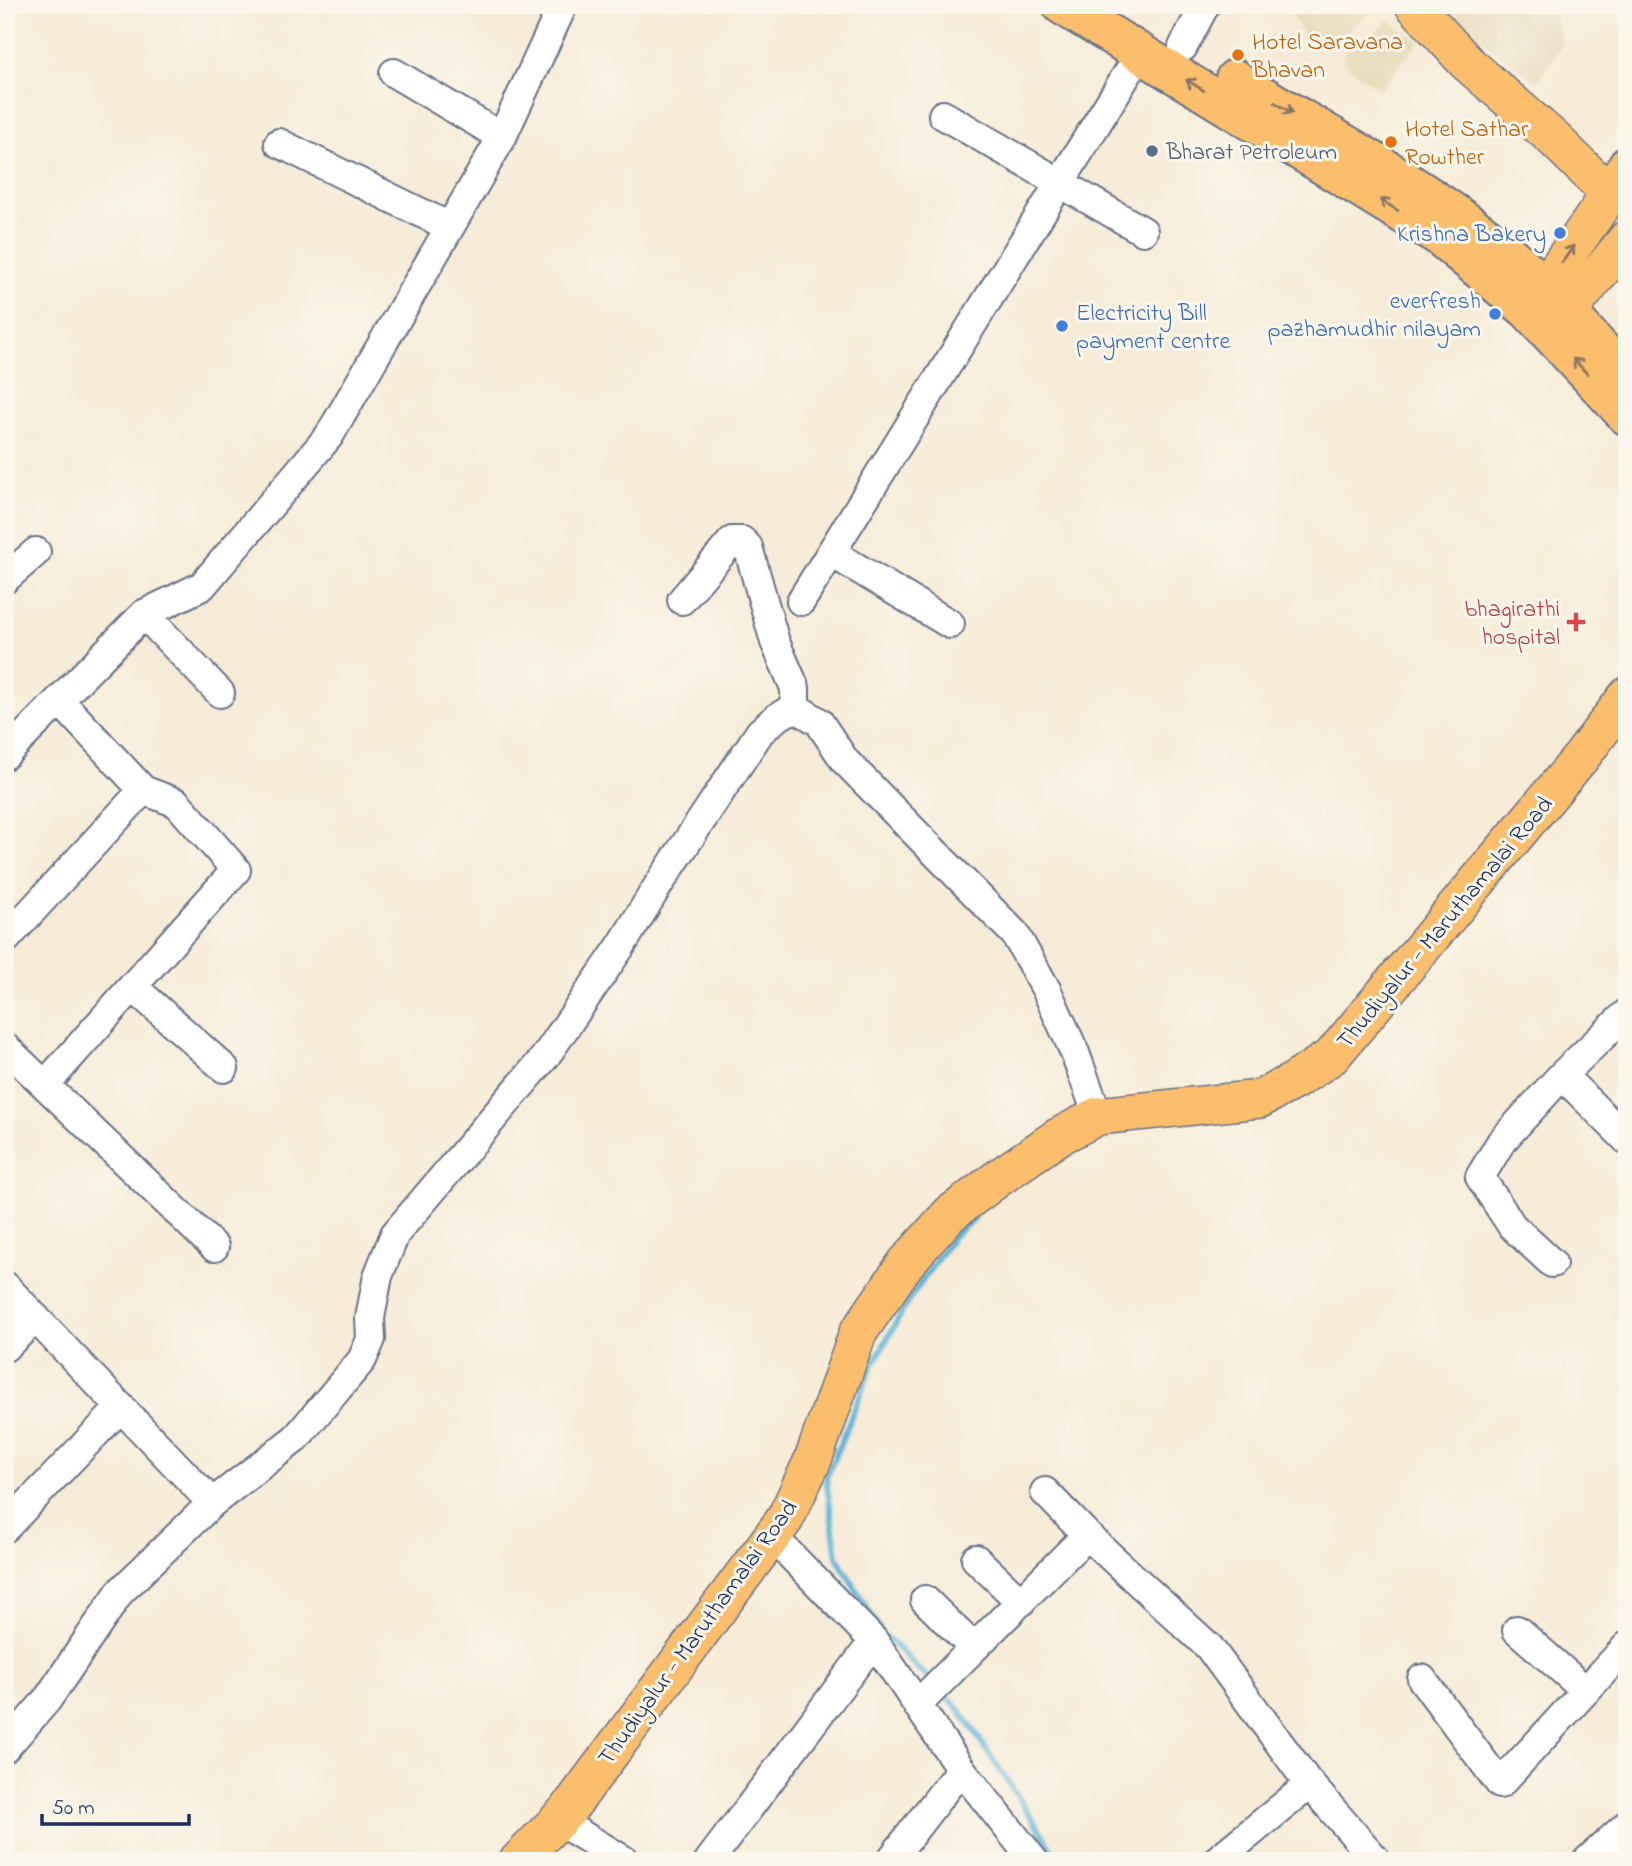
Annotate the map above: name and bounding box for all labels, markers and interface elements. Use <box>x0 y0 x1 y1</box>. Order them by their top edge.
place label: Hotel Saravana Bhavan <box>1251 26 1403 89</box>
marker: Hotel Saravana Bhavan <box>1230 47 1246 63</box>
one-way arrow <box>1186 78 1205 93</box>
one-way arrow <box>1273 102 1293 116</box>
place label: Hotel Sathar Rowther <box>1405 113 1529 176</box>
marker: Hotel Sathar Rowther <box>1383 134 1399 150</box>
place label: Bharat Petroleum <box>1165 136 1337 171</box>
marker: Bharat Petroleum <box>1144 143 1160 159</box>
one-way arrow <box>1379 198 1399 212</box>
place label: Krishna Bakery <box>1397 218 1546 254</box>
marker: Krishna Bakery <box>1552 225 1568 241</box>
one-way arrow <box>1561 245 1575 264</box>
place label: everfresh pazhamudhir nilayam <box>1268 285 1481 349</box>
place label: Electricity Bill payment centre <box>1076 297 1230 361</box>
marker: everfresh pazhamudhir nilayam <box>1487 306 1503 322</box>
marker: Electricity Bill payment centre <box>1054 318 1070 334</box>
one-way arrow <box>1572 358 1589 375</box>
place label: bhagirathi hospital <box>1464 593 1560 656</box>
marker: bhagirathi hospital <box>1566 612 1586 632</box>
street label: Thudiyalur - Maruthamalai Road <box>1329 789 1564 1059</box>
street label: Thudiyalur - Maruthamalai Road <box>590 1493 809 1774</box>
scale bar <box>42 1782 189 1826</box>
text: 50 m <box>52 1794 95 1824</box>

